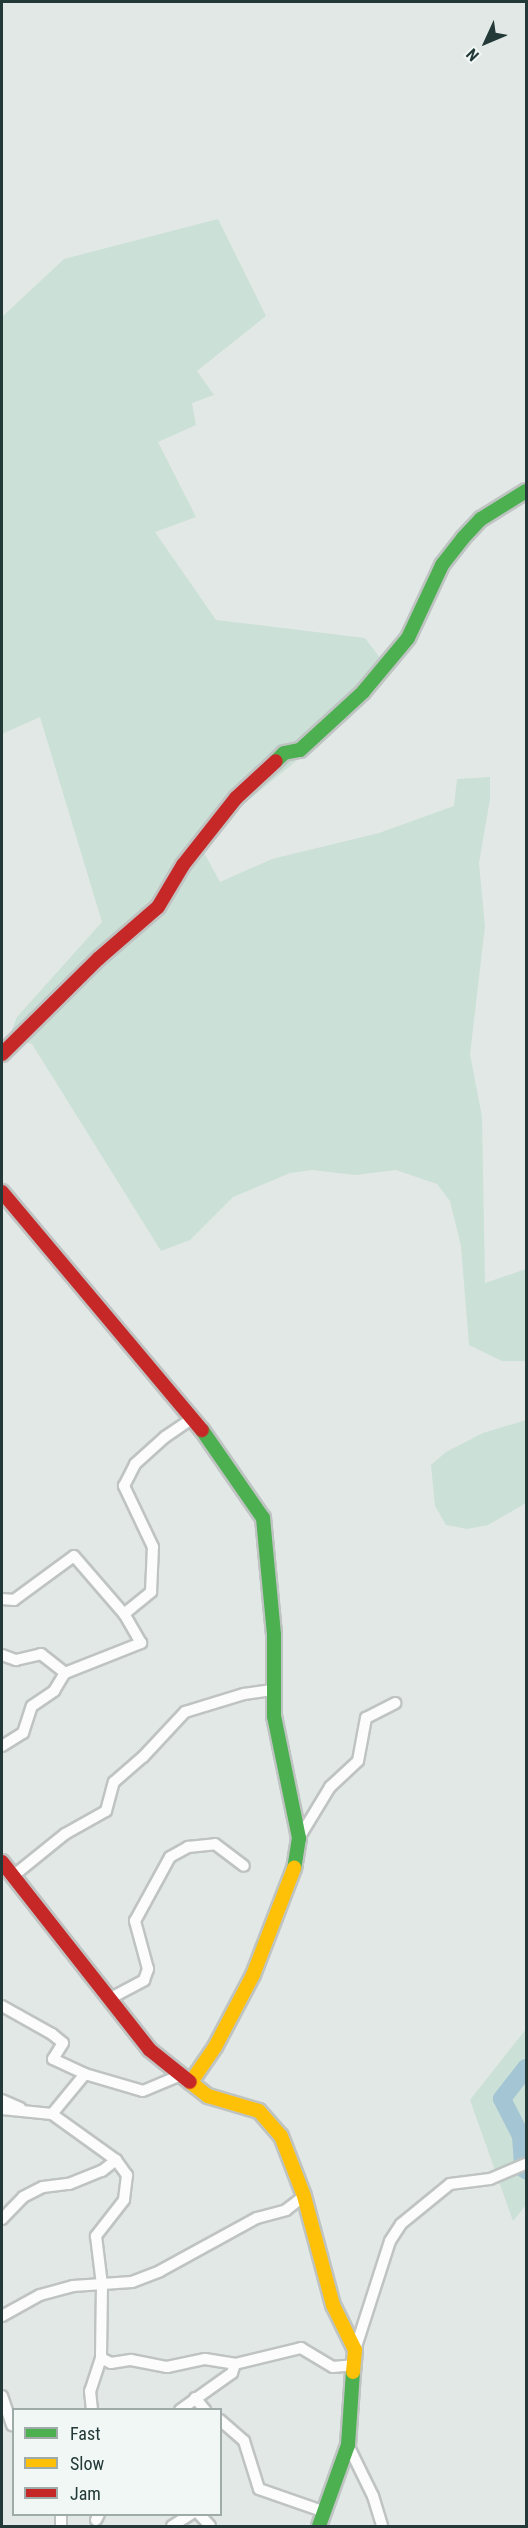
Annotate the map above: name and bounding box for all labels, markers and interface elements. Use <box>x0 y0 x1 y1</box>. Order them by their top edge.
north arrow <box>456 12 516 72</box>
text: N <box>462 45 483 65</box>
legend <box>12 2408 222 2516</box>
text: Fast <box>70 2423 101 2444</box>
text: Slow <box>70 2453 104 2474</box>
text: Jam <box>70 2483 101 2504</box>

